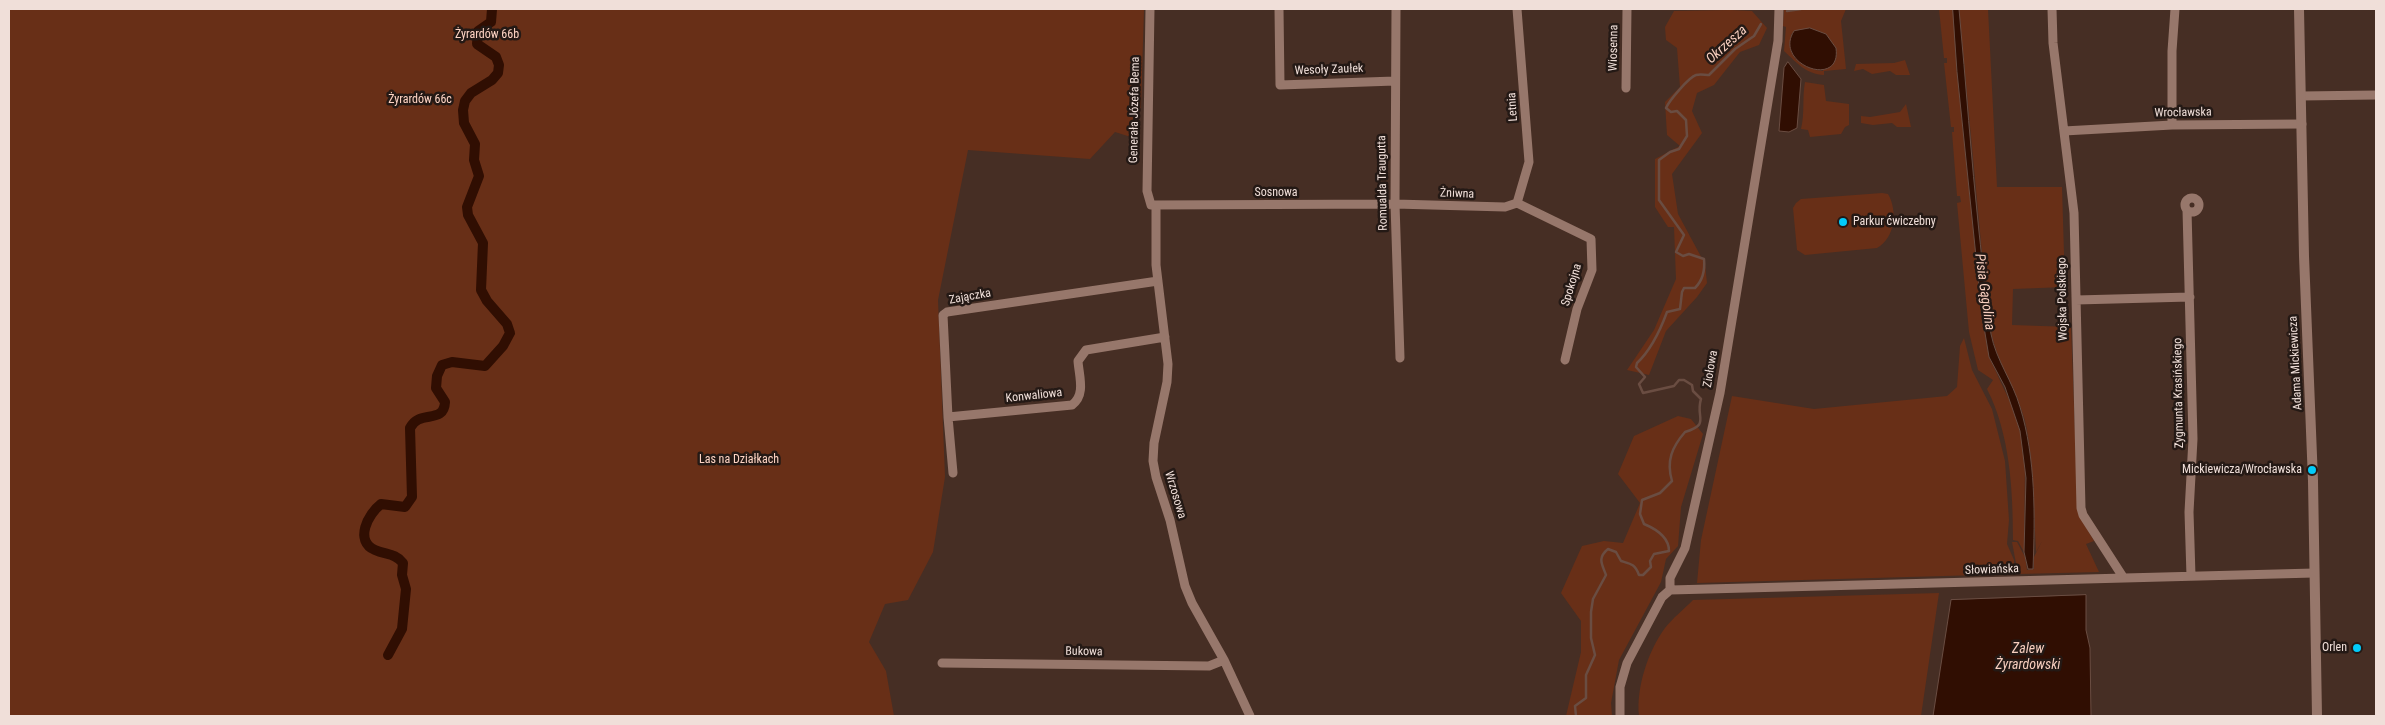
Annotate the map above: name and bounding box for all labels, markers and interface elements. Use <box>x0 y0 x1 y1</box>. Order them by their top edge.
water label: Okrzesza <box>1703 22 1751 68</box>
street label: Wiosenna <box>1606 25 1622 71</box>
park label: Żyrardów 66b <box>455 28 519 42</box>
street label: Generała Józefa Bema <box>1127 57 1143 163</box>
street label: Wesoły Zaułek <box>1294 62 1364 78</box>
street label: Letnia <box>1505 92 1521 122</box>
park label: Żyrardów 66c <box>388 93 452 107</box>
street label: Wrocławska <box>2154 105 2212 121</box>
street label: Romualda Traugutta <box>1375 135 1391 231</box>
street label: Sosnowa <box>1254 186 1298 200</box>
street label: Żniwna <box>1440 186 1474 202</box>
place label: Parkur ćwiczebny <box>1853 215 1936 229</box>
marker: Parkur ćwiczebny <box>1837 216 1849 228</box>
water label: Pisia Gągolina <box>1970 253 1998 331</box>
street label: Wojska Polskiego <box>2055 257 2071 341</box>
street label: Spokojna <box>1559 262 1585 308</box>
street label: Zajączka <box>948 286 992 308</box>
street label: Adama Mickiewicza <box>2286 315 2306 411</box>
street label: Zygmunta Krasińskiego <box>2171 338 2187 448</box>
street label: Ziołowa <box>1701 349 1721 389</box>
street label: Konwaliowa <box>1005 386 1063 406</box>
park label: Las na Działkach <box>699 453 779 467</box>
place label: Mickiewicza/Wrocławska <box>2182 463 2302 477</box>
marker: Mickiewicza/Wrocławska <box>2306 464 2318 476</box>
street label: Wrzosowa <box>1161 470 1189 520</box>
street label: Słowiańska <box>1965 562 2019 578</box>
water label: Zalew Żyrardowski <box>1996 641 2060 674</box>
place label: Orlen <box>2322 641 2347 655</box>
marker: Orlen <box>2351 642 2363 654</box>
street label: Bukowa <box>1065 644 1103 660</box>

